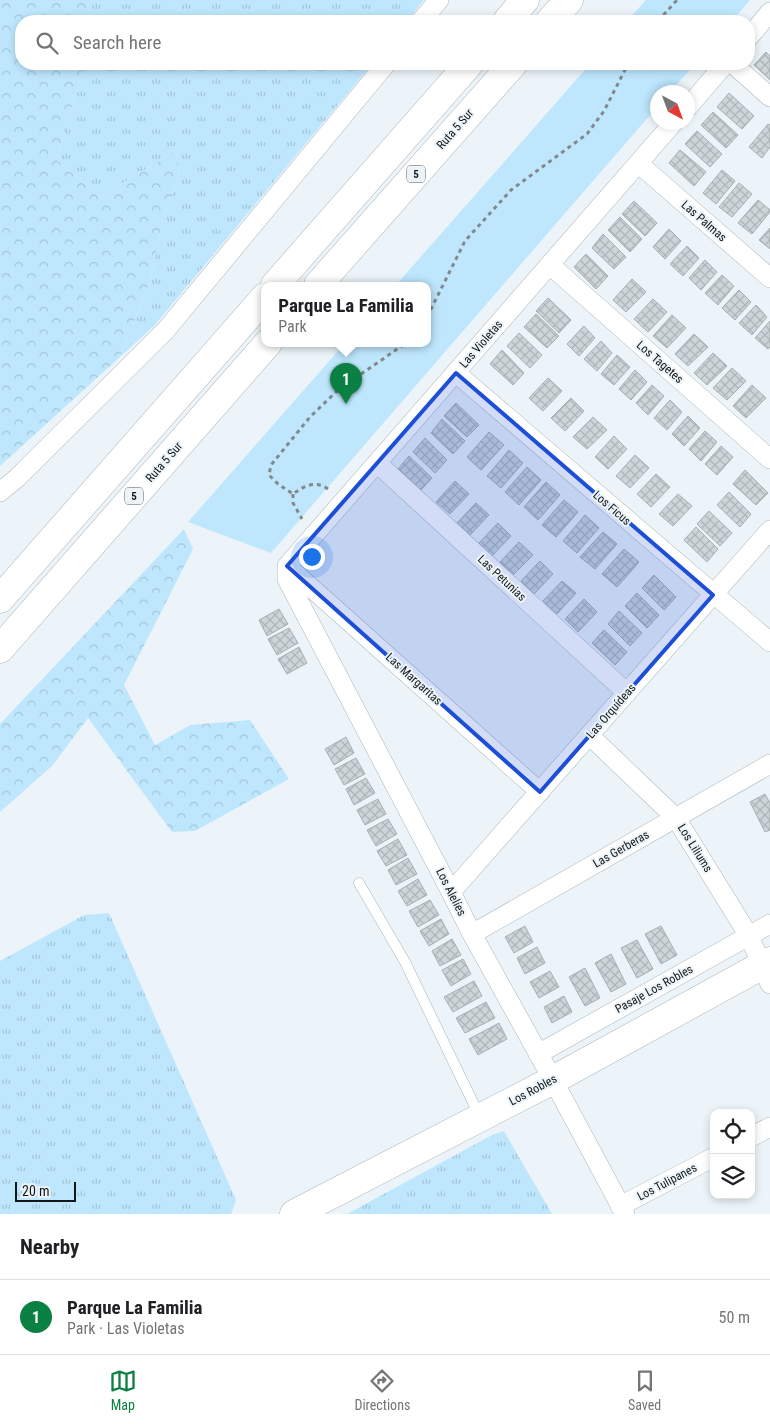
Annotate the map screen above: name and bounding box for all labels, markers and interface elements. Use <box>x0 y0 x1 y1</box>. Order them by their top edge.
search box <box>15 15 755 70</box>
icon: search <box>33 29 61 57</box>
text: Search here <box>73 31 161 54</box>
north arrow <box>650 85 695 130</box>
street label: Ruta 5 Sur <box>434 106 476 152</box>
road number: 5 <box>407 165 425 182</box>
street label: Las Palmas <box>679 198 729 244</box>
popup <box>261 282 431 347</box>
text: Parque La Familia <box>278 294 414 317</box>
text: Park <box>278 317 307 336</box>
street label: Las Violetas <box>457 317 505 371</box>
street label: Los Tagetes <box>634 338 686 386</box>
pin: 1 <box>330 363 362 404</box>
street label: Ruta 5 Sur <box>143 439 185 485</box>
road number: 5 <box>125 488 143 504</box>
street label: Los Ficus <box>590 488 634 528</box>
your location <box>299 544 325 570</box>
street label: Las Petunias <box>475 552 529 604</box>
street label: Las Margaritas <box>383 650 445 708</box>
street label: Las Orquídeas <box>583 681 639 741</box>
street label: Los Liliums <box>675 821 715 875</box>
street label: Las Gerberas <box>591 827 651 871</box>
street label: Los Alelíes <box>433 866 469 918</box>
street label: Pasaje Los Robles <box>613 962 695 1016</box>
street label: Los Robles <box>507 1072 559 1108</box>
map controls <box>710 1109 755 1199</box>
button: locate <box>710 1109 755 1154</box>
button: layers <box>710 1154 755 1199</box>
street label: Los Tulipanes <box>635 1160 699 1204</box>
scale bar <box>15 1179 76 1202</box>
text: 20 m <box>22 1183 50 1199</box>
text: Nearby <box>20 1235 79 1259</box>
text: Parque La Familia <box>67 1296 203 1319</box>
text: 1 <box>32 1308 40 1327</box>
text: 50 m <box>718 1308 750 1327</box>
text: Park · Las Violetas <box>67 1319 185 1338</box>
tab: Map <box>109 1367 137 1413</box>
tab: Directions <box>354 1367 410 1413</box>
tab: Saved <box>628 1367 661 1413</box>

